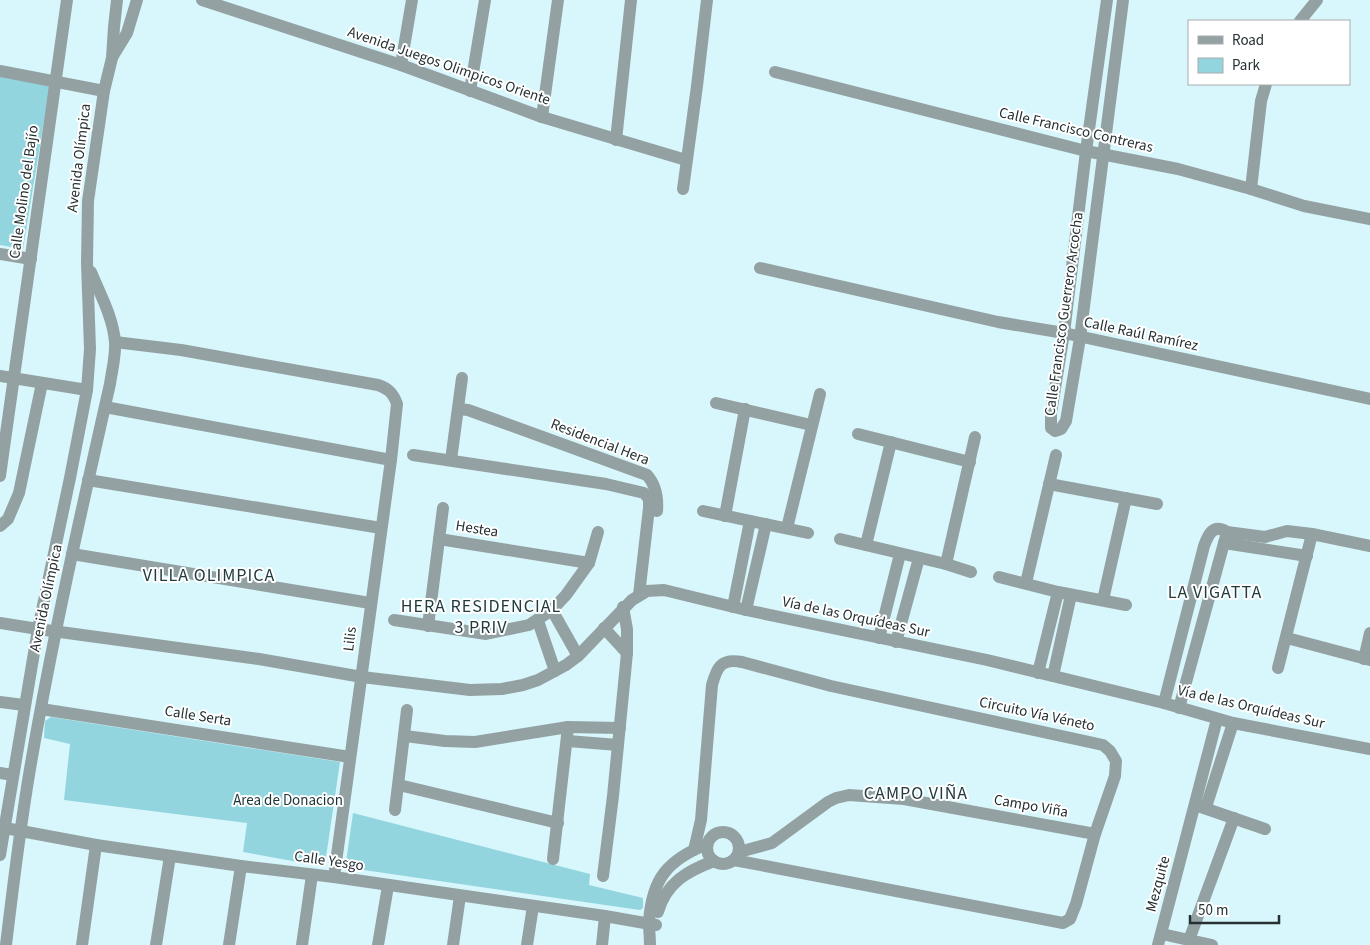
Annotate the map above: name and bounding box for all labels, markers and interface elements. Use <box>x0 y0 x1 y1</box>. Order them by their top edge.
legend <box>1188 20 1350 85</box>
street label: Avenida Juegos Olimpicos Oriente <box>345 21 553 111</box>
text: Road <box>1232 30 1264 51</box>
text: Park <box>1232 55 1261 76</box>
street label: Avenida Olímpica <box>62 102 96 214</box>
street label: Calle Francisco Contreras <box>997 102 1155 158</box>
street label: Calle Molino del Bajío <box>4 124 44 260</box>
street label: Calle Francisco Guerrero Arcocha <box>1039 211 1089 417</box>
street label: Calle Raúl Ramírez <box>1082 312 1200 356</box>
street label: Residencial Hera <box>548 414 652 470</box>
street label: Hestea <box>454 515 500 543</box>
street label: Avenida Olímpica <box>24 542 68 654</box>
district label: VILLA OLIMPICA <box>143 563 275 588</box>
district label: LA VIGATTA <box>1168 580 1262 605</box>
street label: Vía de las Orquídeas Sur <box>780 591 933 643</box>
district label: HERA RESIDENCIAL 3 PRIV <box>401 594 561 640</box>
street label: Lilis <box>338 625 362 653</box>
street label: Vía de las Orquídeas Sur <box>1175 680 1327 734</box>
street label: Circuito Vía Véneto <box>977 692 1097 736</box>
street label: Calle Serta <box>163 700 233 732</box>
district label: CAMPO VIÑA <box>864 781 968 806</box>
street label: Campo Viña <box>992 789 1070 823</box>
park label: Area de Donacion <box>233 790 343 811</box>
street label: Calle Yesgo <box>293 846 365 876</box>
street label: Mezquite <box>1140 854 1176 914</box>
scale bar <box>1190 892 1279 924</box>
text: 50 m <box>1198 900 1228 921</box>

